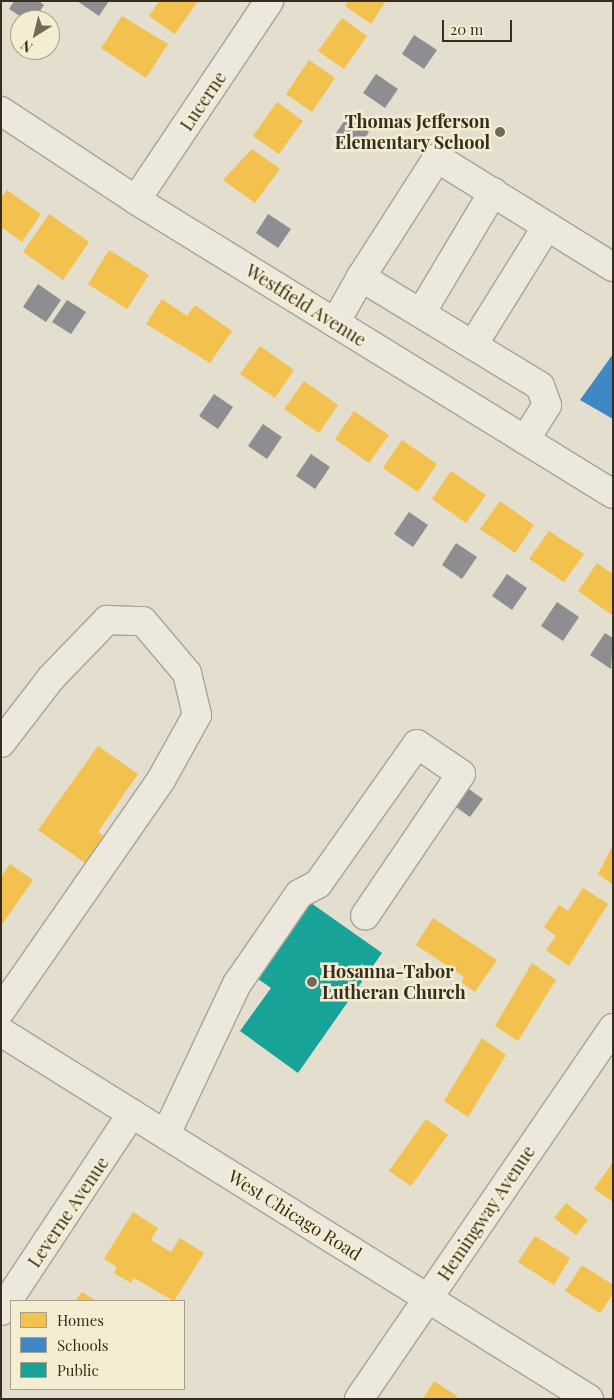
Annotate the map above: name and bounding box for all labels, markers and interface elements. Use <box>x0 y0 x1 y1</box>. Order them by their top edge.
north arrow <box>10 10 60 60</box>
scale bar <box>444 10 514 42</box>
text: 20 m <box>450 19 483 39</box>
text: N <box>17 36 36 57</box>
street label: Lucerne <box>175 67 231 135</box>
place label: Thomas Jefferson Elementary School <box>334 111 490 154</box>
marker: Thomas Jefferson Elementary School <box>494 126 506 138</box>
street label: Westfield Avenue <box>242 259 370 351</box>
place label: Hosanna-Tabor Lutheran Church <box>322 961 466 1004</box>
marker: Hosanna-Tabor Lutheran Church <box>306 976 318 988</box>
street label: Hemingway Avenue <box>433 1141 539 1285</box>
street label: Leverne Avenue <box>23 1152 113 1272</box>
street label: West Chicago Road <box>224 1165 366 1265</box>
legend <box>10 1300 185 1390</box>
text: Homes <box>57 1310 104 1330</box>
text: Schools <box>57 1335 109 1355</box>
text: Public <box>57 1360 99 1380</box>

